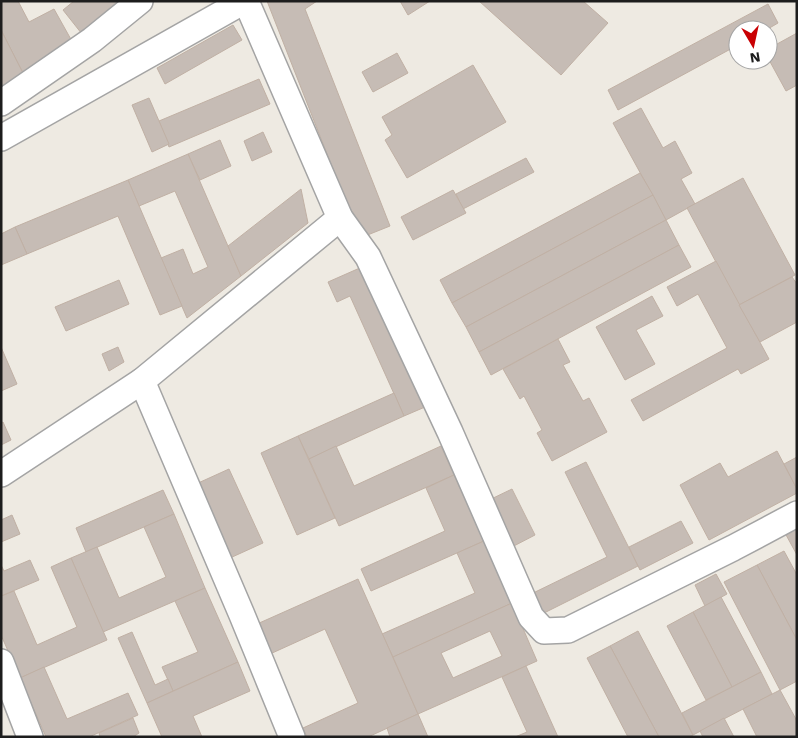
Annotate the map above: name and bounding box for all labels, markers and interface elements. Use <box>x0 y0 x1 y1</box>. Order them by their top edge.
north arrow <box>728 20 778 70</box>
text: N <box>749 49 761 67</box>

